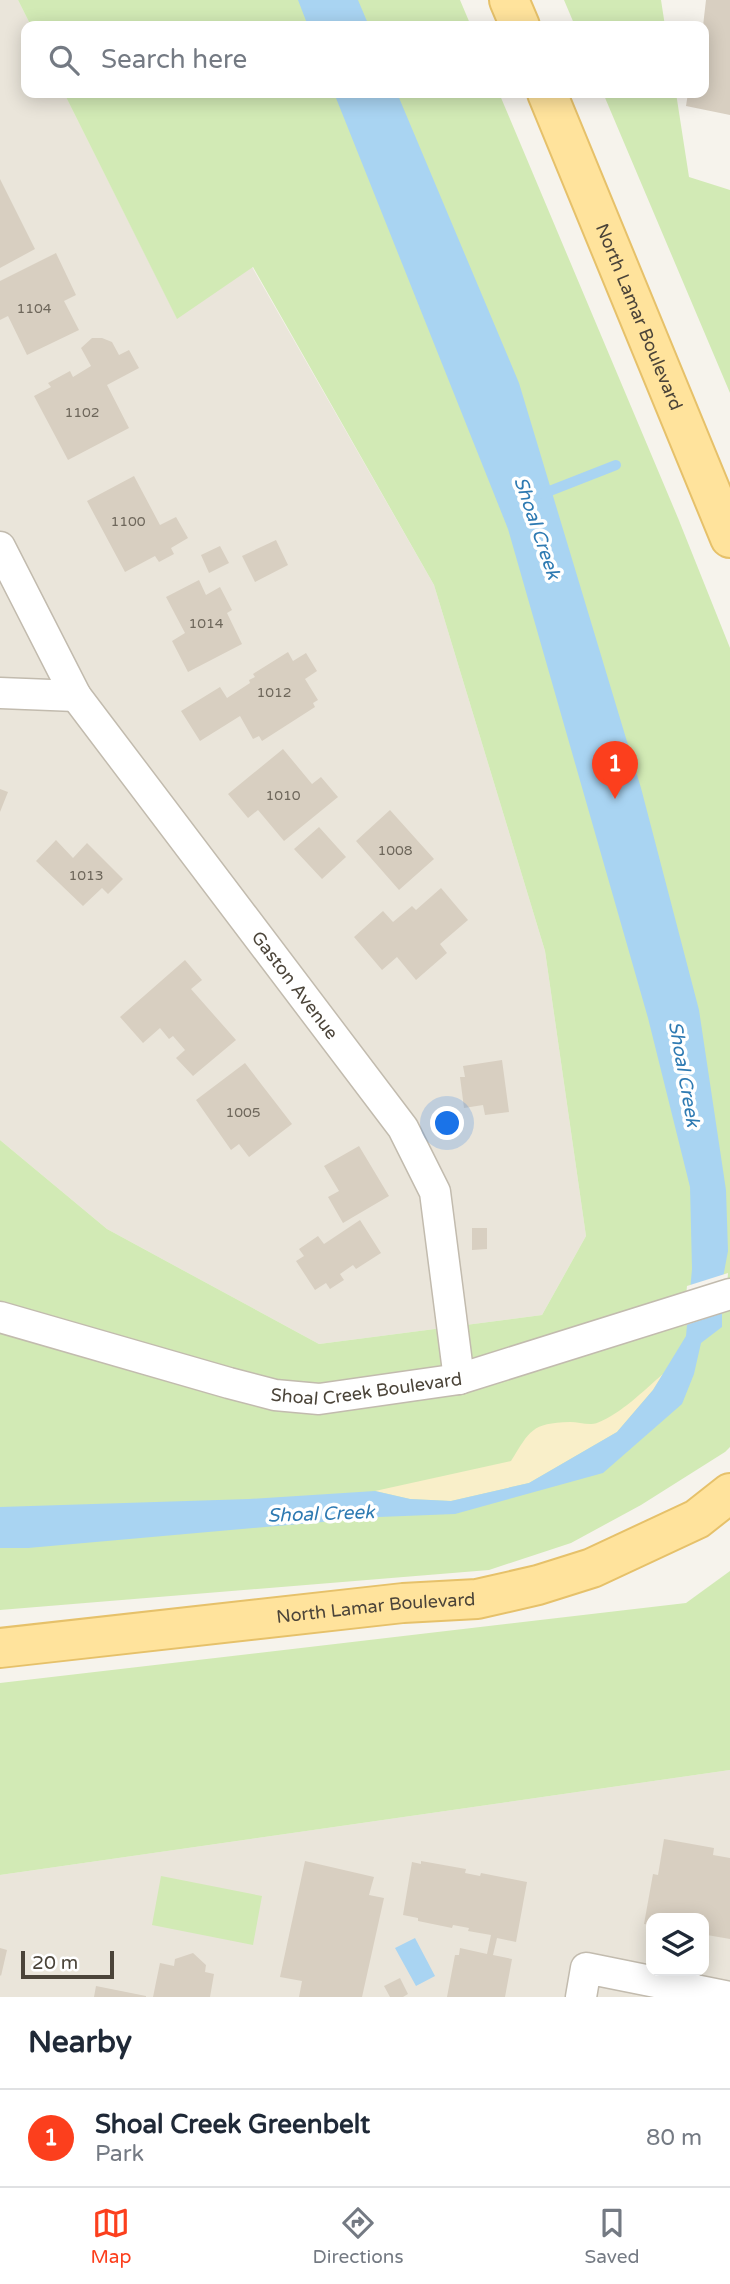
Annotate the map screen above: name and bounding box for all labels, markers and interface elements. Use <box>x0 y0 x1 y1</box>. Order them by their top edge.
search box <box>21 21 709 98</box>
icon: search <box>45 41 83 79</box>
text: Search here <box>101 44 247 75</box>
street label: North Lamar Boulevard <box>591 220 687 413</box>
house number: 1104 <box>16 300 52 317</box>
house number: 1102 <box>64 404 100 421</box>
water label: Shoal Creek <box>509 474 565 584</box>
house number: 1100 <box>110 513 146 530</box>
house number: 1014 <box>188 615 224 632</box>
house number: 1012 <box>256 684 292 701</box>
pin: 1 <box>592 741 638 799</box>
house number: 1010 <box>265 787 301 804</box>
house number: 1008 <box>377 842 413 859</box>
house number: 1013 <box>68 867 104 884</box>
street label: Gaston Avenue <box>247 927 343 1044</box>
water label: Shoal Creek <box>664 1019 704 1130</box>
house number: 1005 <box>225 1104 261 1121</box>
your location <box>430 1106 464 1140</box>
street label: Shoal Creek Boulevard <box>270 1368 463 1410</box>
water label: Shoal Creek <box>267 1501 376 1527</box>
street label: North Lamar Boulevard <box>275 1588 476 1628</box>
map controls <box>646 1913 709 1976</box>
button: layers <box>646 1913 709 1976</box>
scale bar <box>21 1948 114 1980</box>
text: 20 m <box>32 1952 78 1974</box>
text: Nearby <box>28 2024 132 2061</box>
text: Shoal Creek Greenbelt <box>95 2109 370 2140</box>
text: 1 <box>44 2124 58 2152</box>
text: 80 m <box>646 2124 702 2152</box>
text: Park <box>95 2140 144 2168</box>
tab: Map <box>91 2204 132 2268</box>
tab: Directions <box>313 2204 404 2268</box>
tab: Saved <box>585 2204 639 2268</box>

